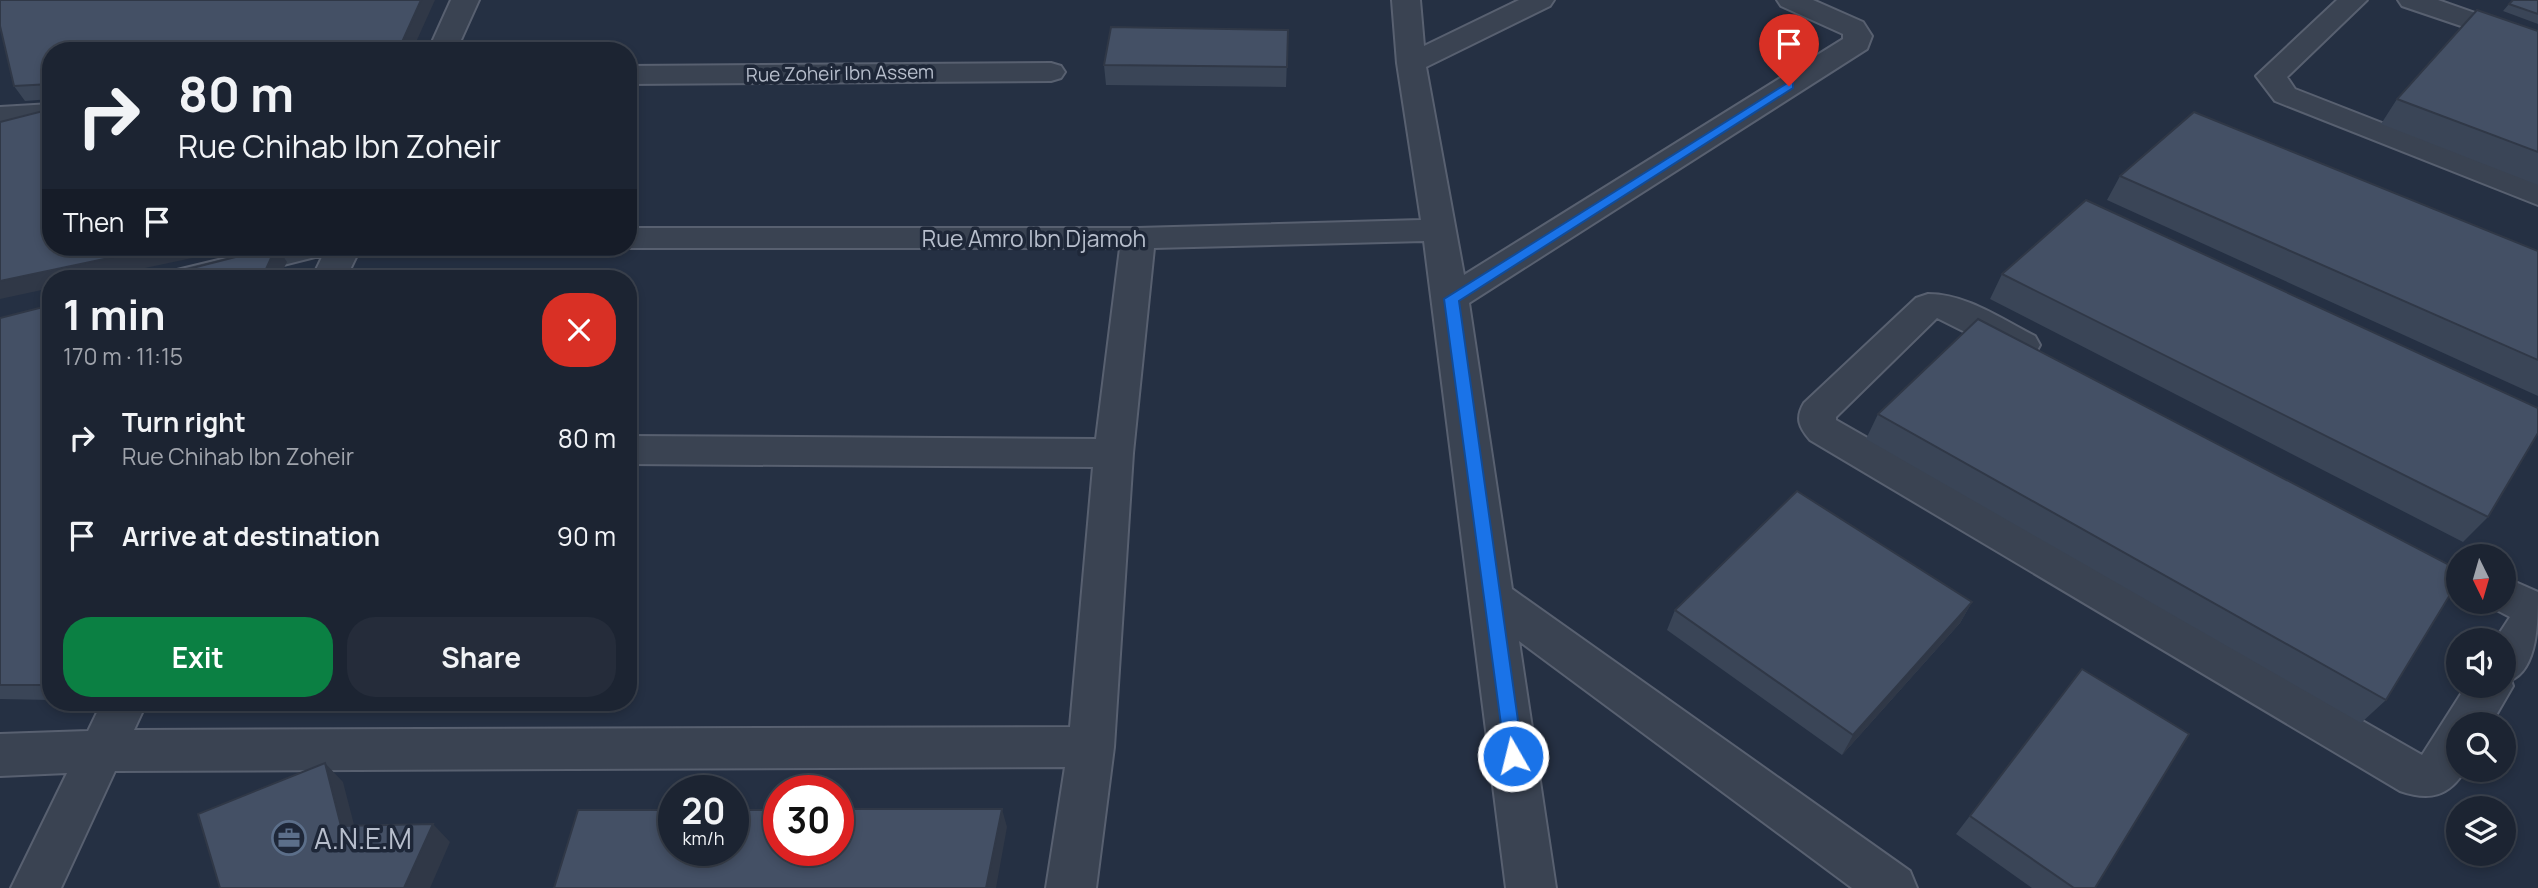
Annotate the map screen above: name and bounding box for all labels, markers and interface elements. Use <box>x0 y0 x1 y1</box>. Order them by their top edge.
pin <box>1759 14 1819 86</box>
icon: arrive <box>1770 25 1808 63</box>
street label: Rue Zoheir Ibn Assem <box>746 58 934 88</box>
text: 80 m <box>178 60 294 127</box>
icon: right <box>63 70 154 161</box>
text: Rue Chihab Ibn Zoheir <box>178 124 501 168</box>
icon: arrive <box>138 203 176 241</box>
text: Then <box>63 204 124 240</box>
street label: Rue Amro Ibn Djamoh <box>922 222 1146 254</box>
text: 1 min <box>63 285 166 343</box>
button: close <box>542 293 616 367</box>
text: 170 m · 11:15 <box>63 340 183 372</box>
text: Turn right <box>122 404 246 440</box>
icon: right <box>63 419 101 457</box>
text: 80 m <box>558 420 616 456</box>
text: Rue Chihab Ibn Zoheir <box>122 440 354 472</box>
icon: arrive <box>63 517 101 555</box>
text: Arrive at destination <box>122 518 380 554</box>
text: 90 m <box>557 518 616 554</box>
north arrow <box>2446 544 2516 614</box>
map controls <box>2446 544 2516 866</box>
button: Exit <box>63 617 333 697</box>
button: Share <box>347 617 616 697</box>
button: sound <box>2446 628 2516 698</box>
button: search <box>2446 712 2516 782</box>
position arrow <box>1476 719 1550 793</box>
speed limit sign: 30 <box>763 775 854 866</box>
text: 20 <box>682 787 725 835</box>
button: layers <box>2446 796 2516 866</box>
office icon: A.N.E.M <box>270 819 308 857</box>
place label: A.N.E.M <box>314 819 412 857</box>
text: km/h <box>683 826 724 850</box>

